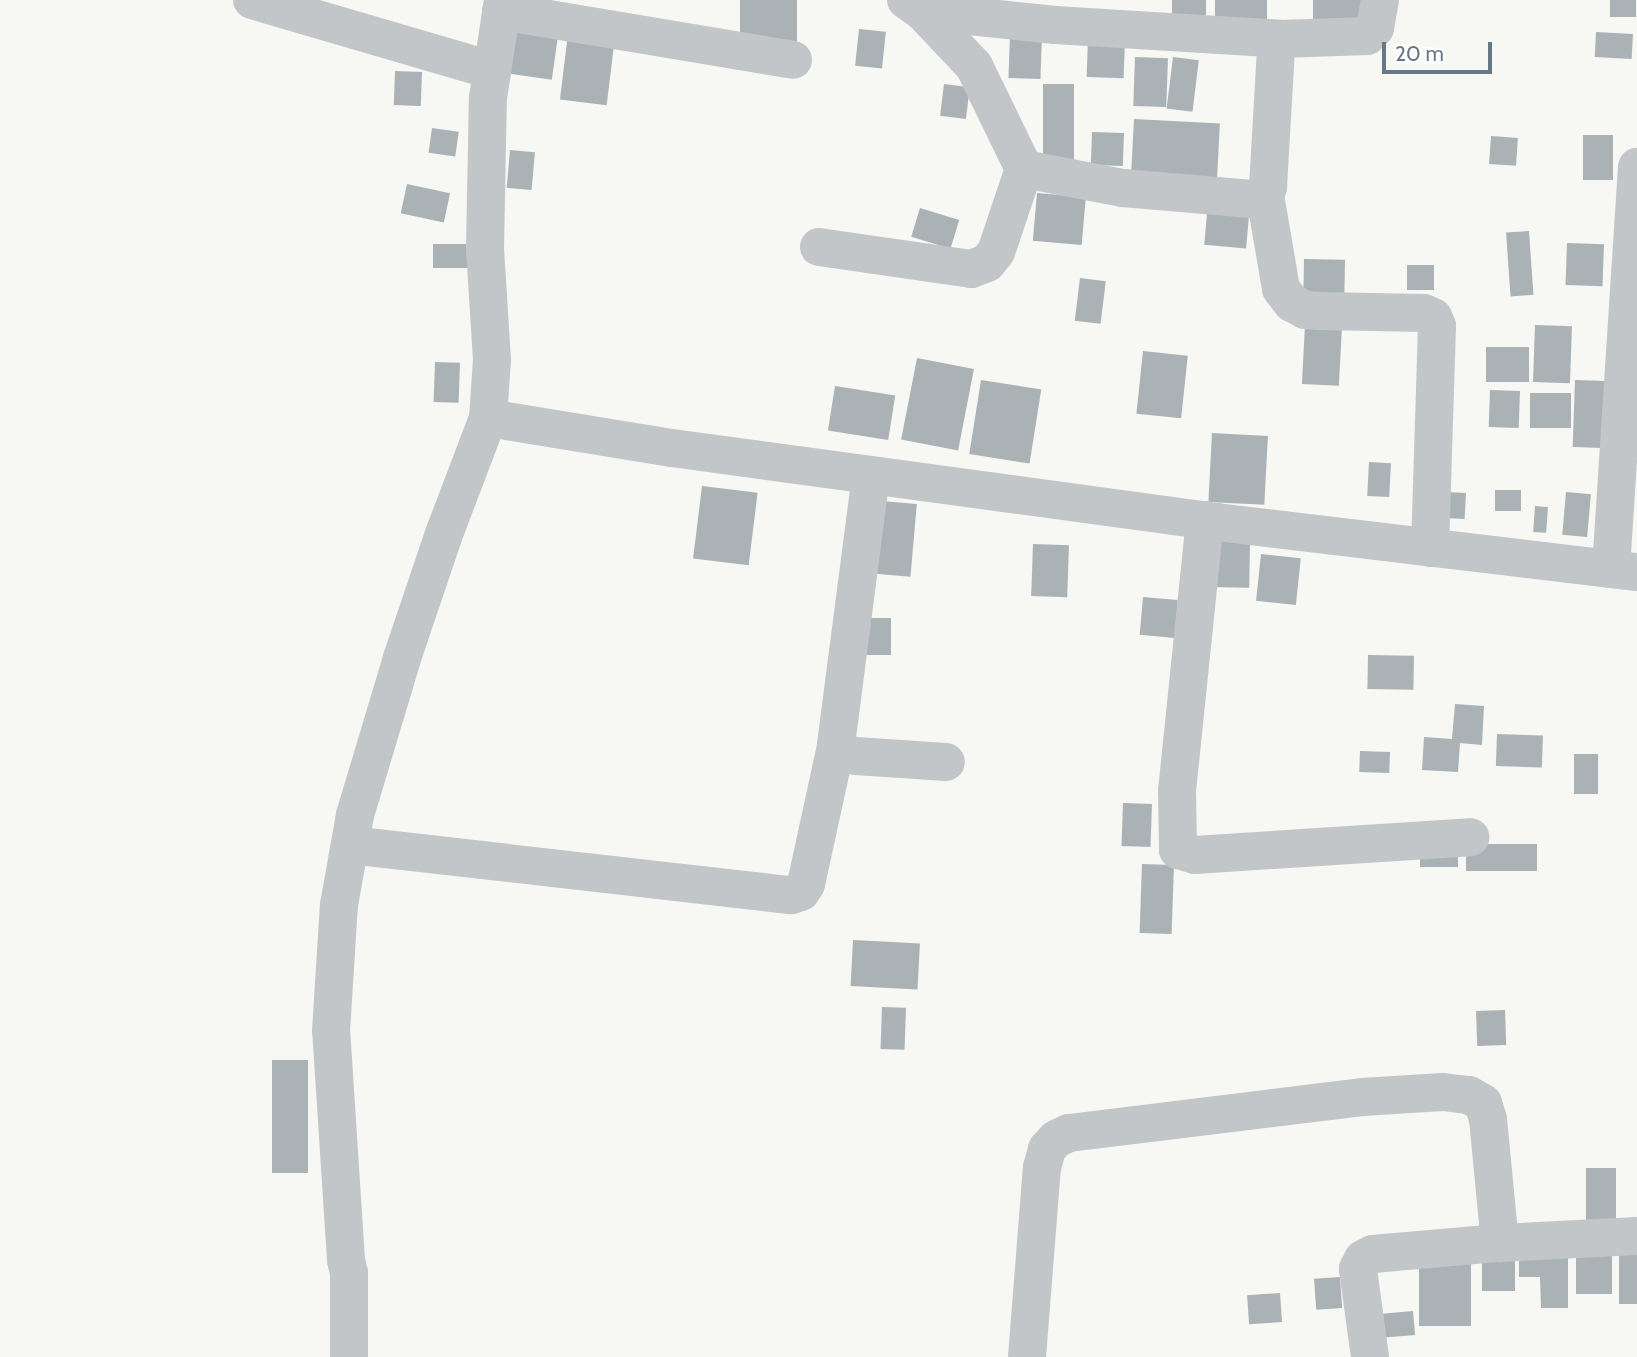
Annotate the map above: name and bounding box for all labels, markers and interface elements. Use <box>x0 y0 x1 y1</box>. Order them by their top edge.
scale bar <box>1385 28 1495 72</box>
text: 20 m <box>1395 41 1444 66</box>

